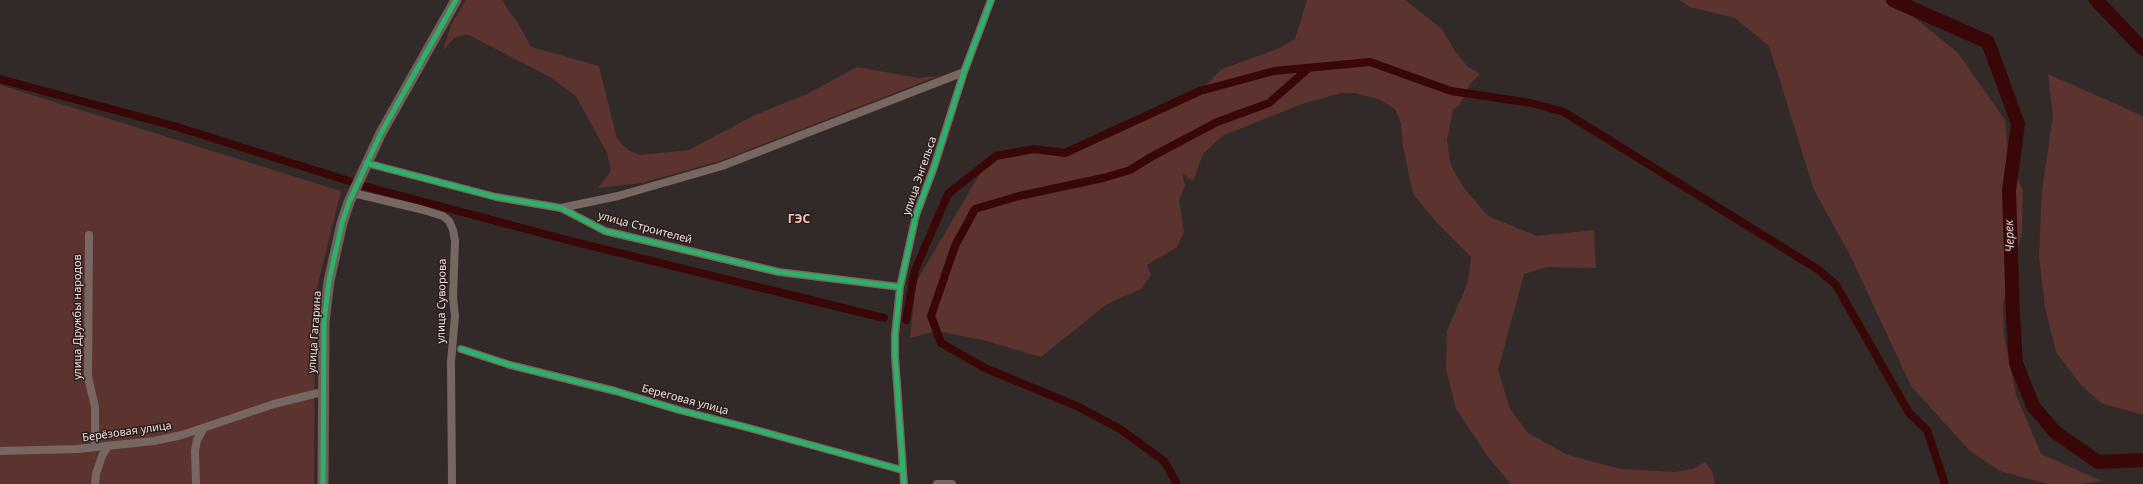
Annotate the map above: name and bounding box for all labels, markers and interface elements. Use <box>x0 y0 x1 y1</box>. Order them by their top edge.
street label: улица Энгельса <box>900 135 940 217</box>
street label: улица Строителей <box>597 209 693 247</box>
district label: ГЭС <box>788 213 810 227</box>
water label: Черек <box>2002 220 2018 252</box>
street label: улица Дружбы народов <box>71 254 85 380</box>
street label: улица Суворова <box>435 258 449 344</box>
street label: улица Гагарина <box>306 290 324 374</box>
street label: Береговая улица <box>640 382 730 418</box>
street label: Берёзовая улица <box>81 419 173 445</box>

